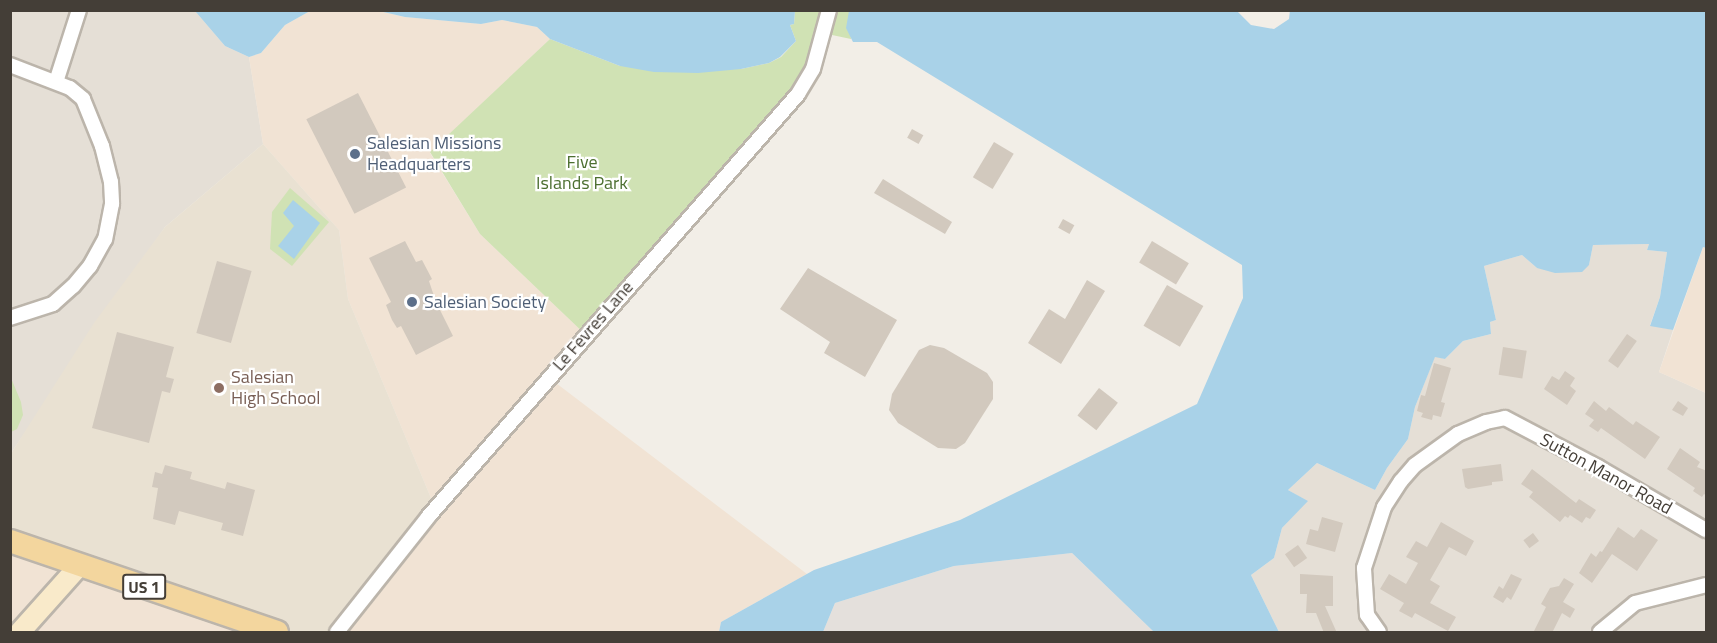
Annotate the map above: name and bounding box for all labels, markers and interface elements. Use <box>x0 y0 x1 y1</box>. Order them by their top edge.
place label: Salesian Missions Headquarters <box>367 133 501 176</box>
marker: Salesian Missions Headquarters <box>348 147 362 161</box>
park label: Five Islands Park <box>536 152 628 195</box>
street label: Le Fevres Lane <box>548 277 638 375</box>
place label: Salesian Society <box>424 291 546 313</box>
marker: Salesian Society <box>405 295 419 309</box>
place label: Salesian High School <box>231 367 320 410</box>
marker: Salesian High School <box>212 381 226 395</box>
street label: Sutton Manor Road <box>1536 429 1676 519</box>
road number: US 1 <box>122 574 166 600</box>

